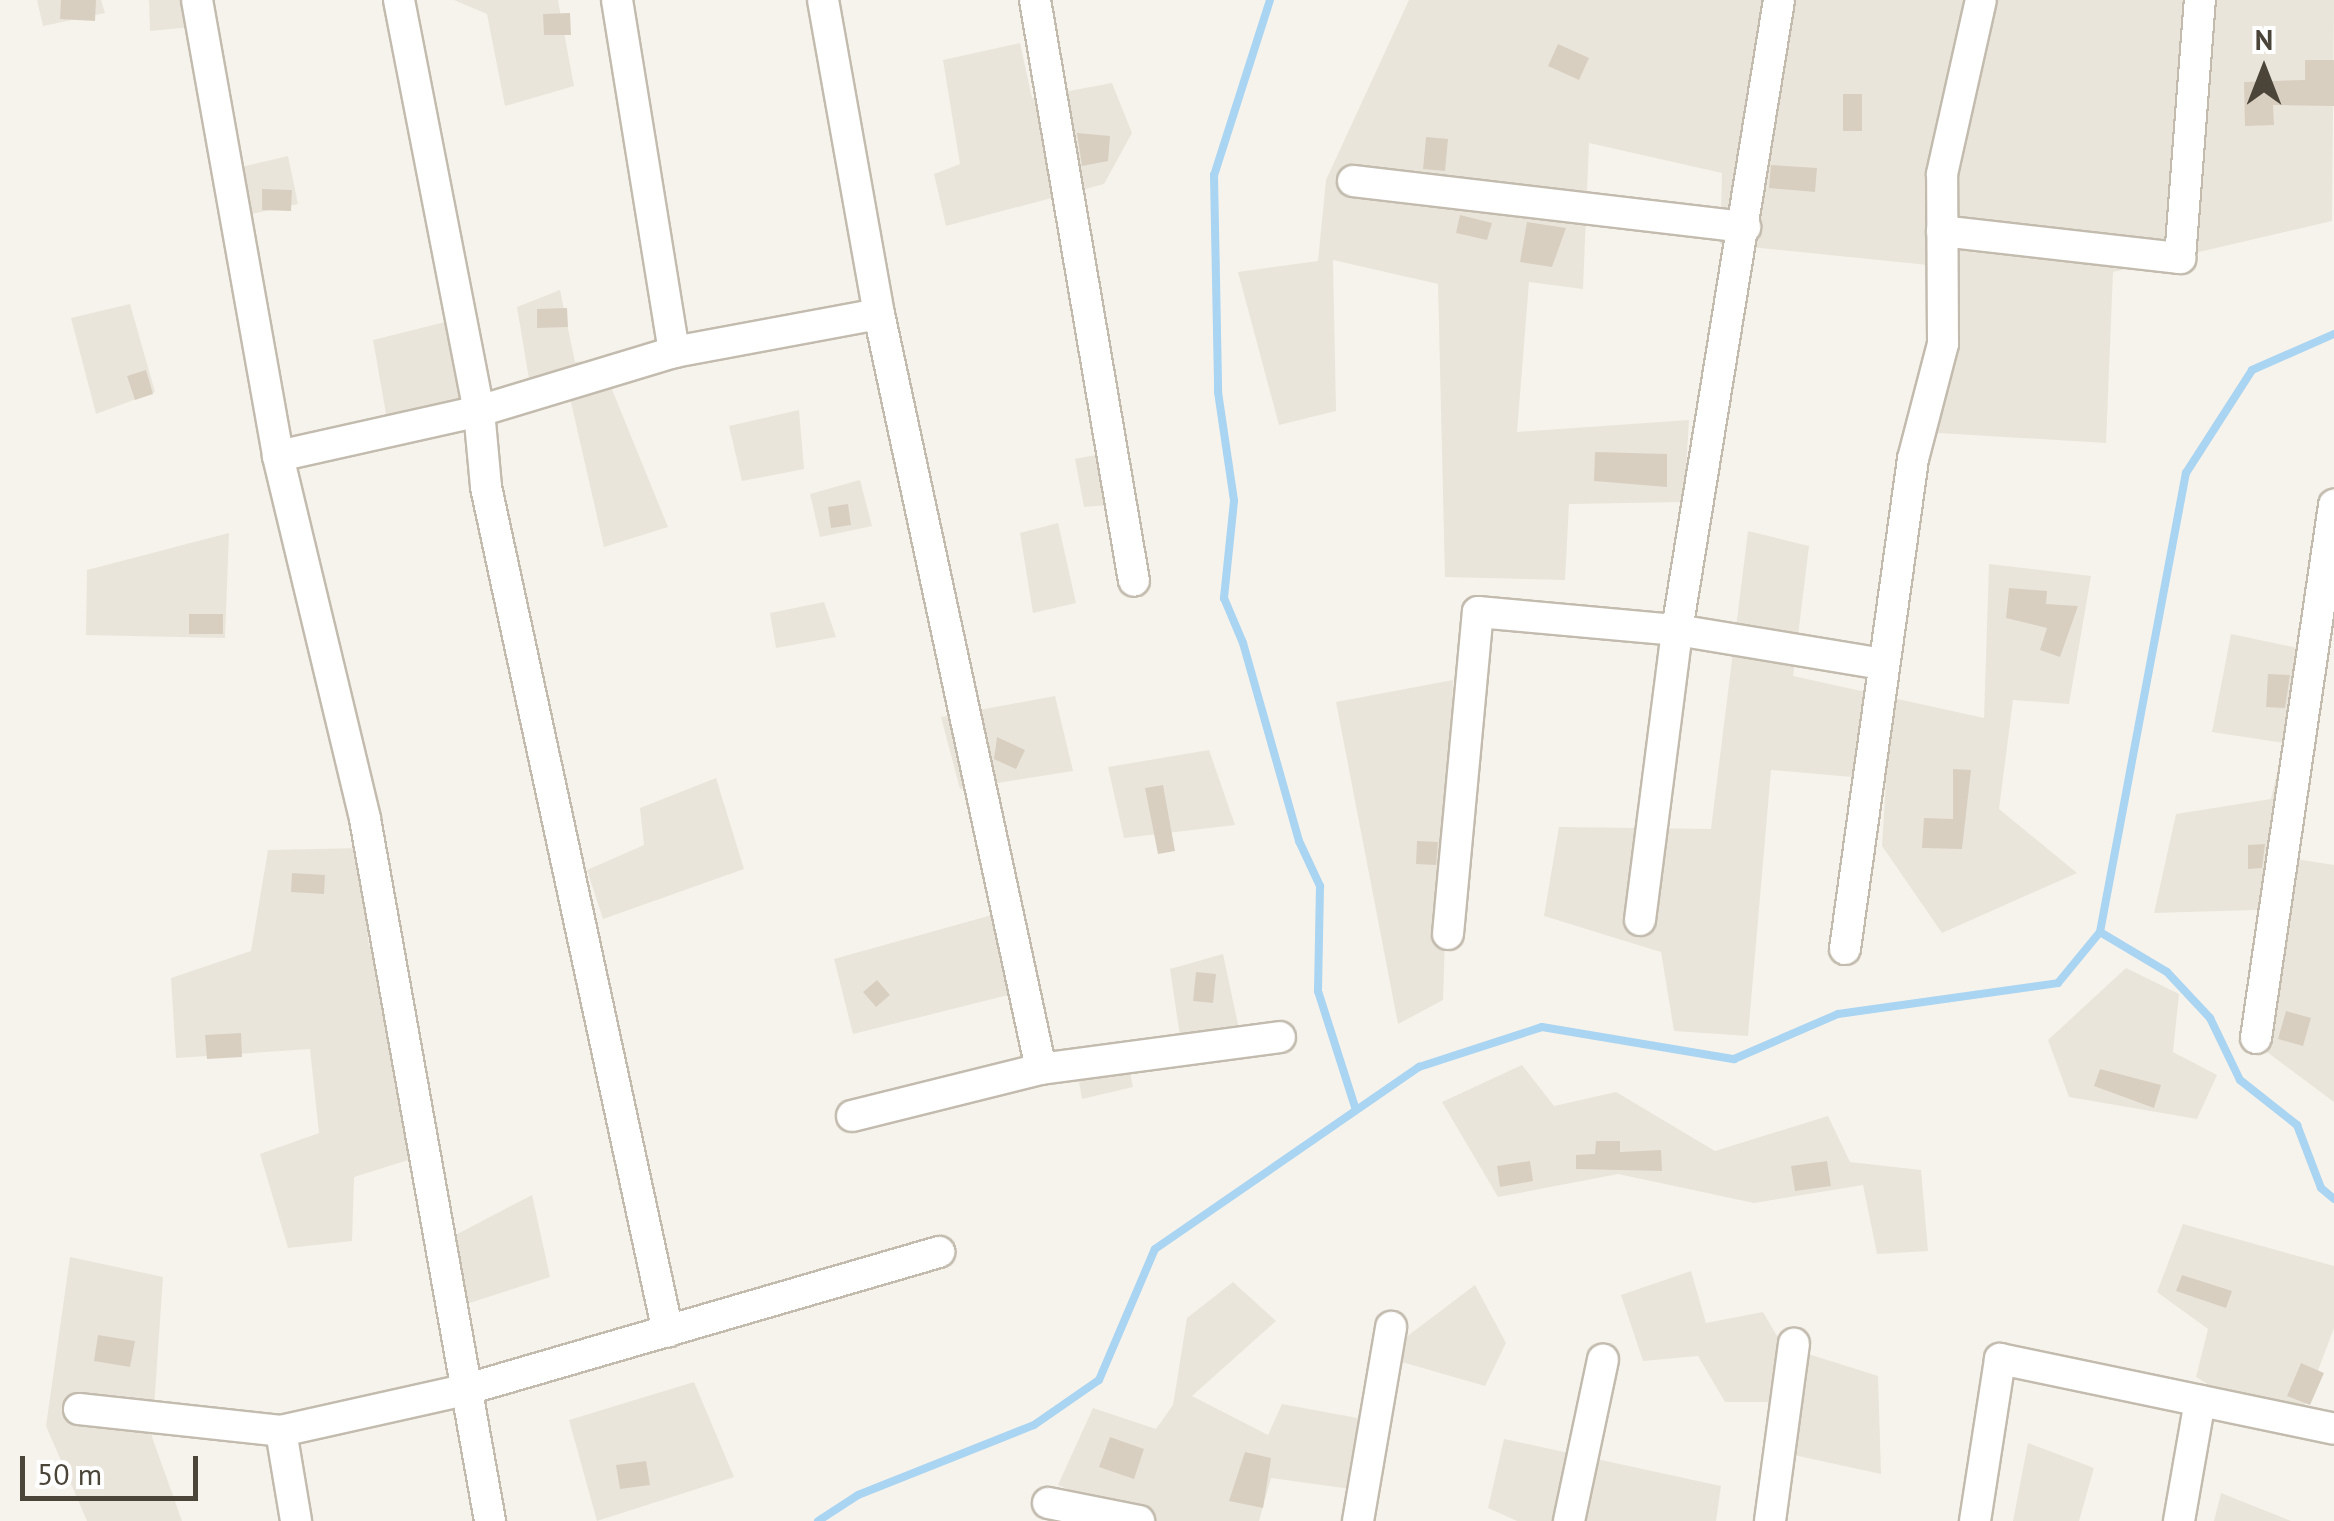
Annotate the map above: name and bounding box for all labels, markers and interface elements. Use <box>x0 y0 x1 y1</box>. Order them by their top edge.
north arrow <box>2214 20 2314 120</box>
text: N <box>2255 21 2273 58</box>
scale bar <box>25 1436 202 1498</box>
text: 50 m <box>37 1454 102 1493</box>

